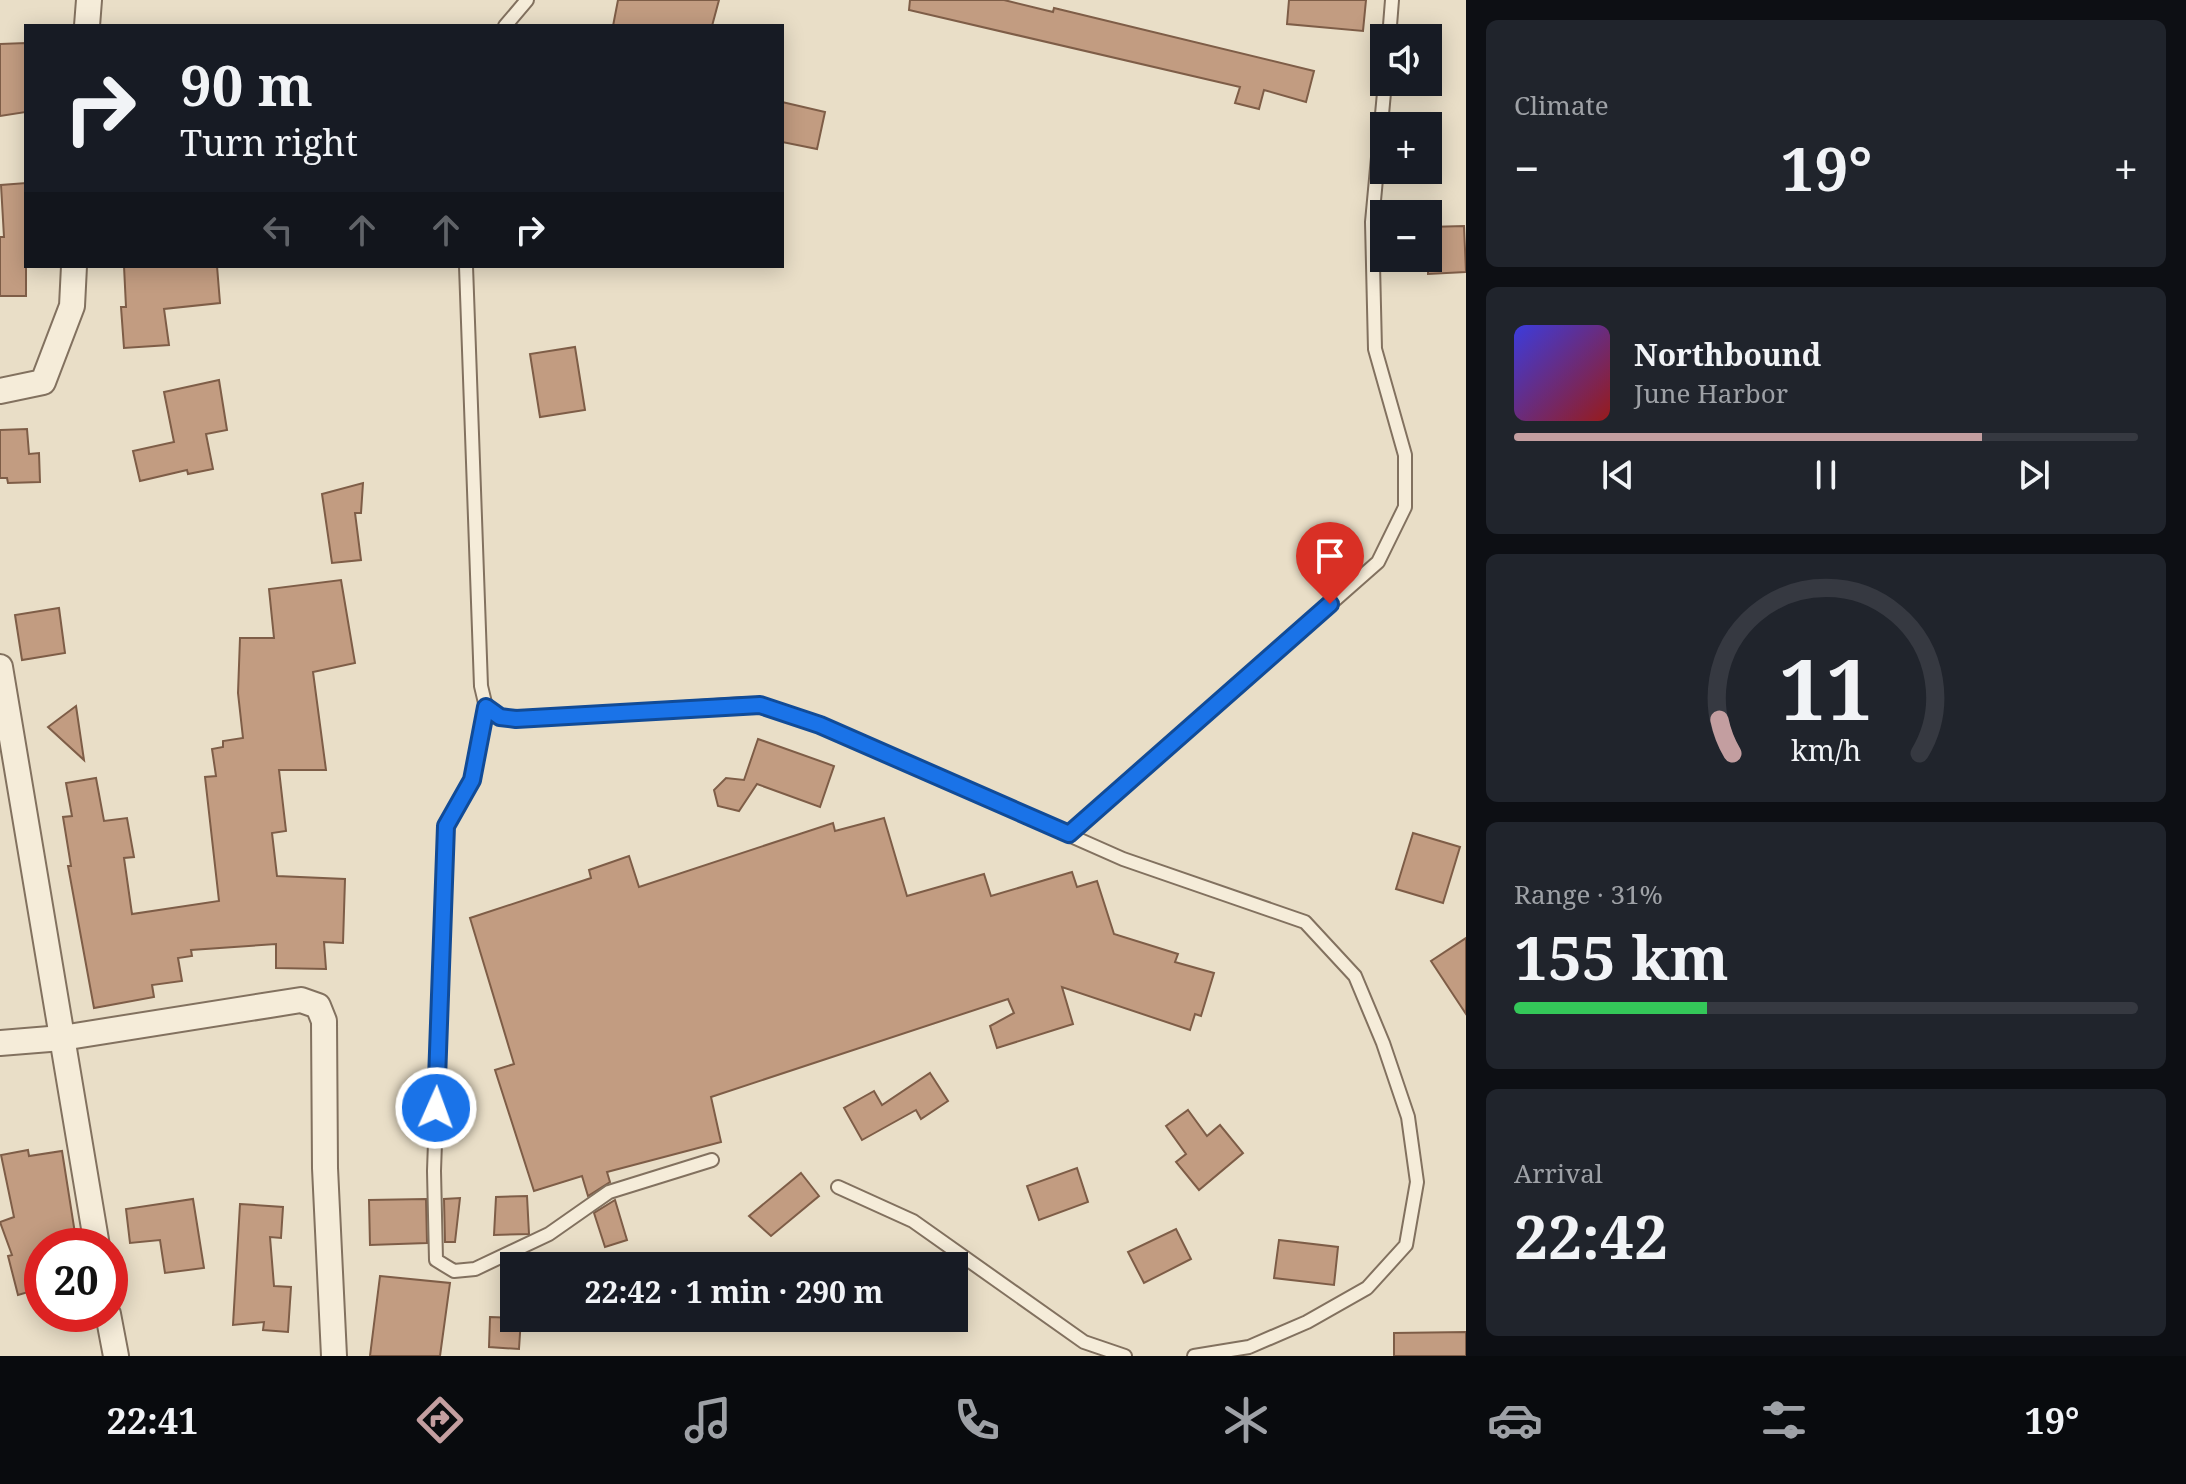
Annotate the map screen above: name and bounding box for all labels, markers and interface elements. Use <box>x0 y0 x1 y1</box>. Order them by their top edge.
map controls <box>1370 24 1442 272</box>
button: sound <box>1370 24 1442 96</box>
text: 90 m <box>180 46 313 122</box>
icon: right <box>48 56 152 160</box>
text: Climate <box>1514 87 1609 123</box>
button: + <box>1370 112 1442 184</box>
text: Turn right <box>180 118 358 167</box>
text: 19° <box>1781 127 1872 209</box>
text: − <box>1514 138 1539 198</box>
text: + <box>2113 138 2138 198</box>
button: − <box>1370 200 1442 272</box>
icon: left <box>256 208 300 252</box>
icon: ahead <box>340 208 384 252</box>
icon: ahead <box>424 208 468 252</box>
icon: right <box>508 208 552 252</box>
text: Northbound <box>1634 334 1821 375</box>
text: June Harbor <box>1634 375 1788 411</box>
icon: previous <box>1596 453 1640 497</box>
icon: pause <box>1804 453 1848 497</box>
icon: next <box>2012 453 2056 497</box>
pin <box>1296 522 1364 604</box>
icon: arrive <box>1308 534 1352 578</box>
text: 11 <box>1779 631 1873 744</box>
text: km/h <box>1791 730 1861 769</box>
text: Range · 31% <box>1514 876 1663 912</box>
text: 155 km <box>1514 916 1729 998</box>
position arrow <box>394 1066 478 1150</box>
text: Arrival <box>1514 1155 1603 1191</box>
text: 22:42 <box>1514 1195 1668 1277</box>
speed limit sign: 20 <box>24 1228 128 1332</box>
text: 22:42 · 1 min · 290 m <box>585 1271 883 1312</box>
icon: directions <box>412 1392 468 1448</box>
icon: music <box>680 1392 736 1448</box>
icon: phone <box>949 1392 1005 1448</box>
icon: climate <box>1218 1392 1274 1448</box>
icon: car <box>1487 1392 1543 1448</box>
icon: filters <box>1756 1392 1812 1448</box>
text: 22:41 <box>106 1396 199 1445</box>
text: 19° <box>2024 1396 2080 1445</box>

